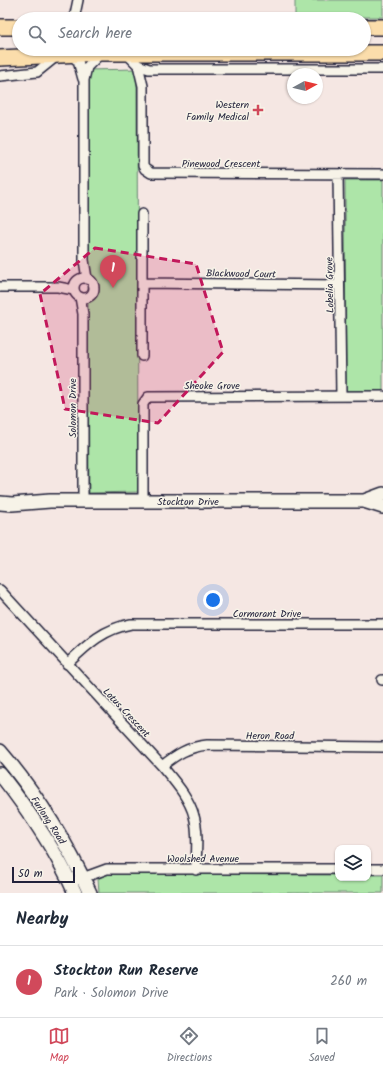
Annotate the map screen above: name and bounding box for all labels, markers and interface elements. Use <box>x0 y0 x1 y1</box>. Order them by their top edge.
search box <box>12 12 371 56</box>
text: Search here <box>58 22 132 46</box>
icon: search <box>26 23 48 45</box>
north arrow <box>287 68 323 104</box>
place label: Western Family Medical <box>186 97 250 125</box>
marker: Western Family Medical <box>252 104 264 116</box>
street label: Pinewood Crescent <box>182 156 260 172</box>
pin: 1 <box>100 255 126 288</box>
street label: Lobelia Grove <box>322 256 338 313</box>
street label: Blackwood Court <box>206 265 276 283</box>
street label: Solomon Drive <box>65 378 81 438</box>
street label: Sheoke Grove <box>184 378 240 394</box>
street label: Stockton Drive <box>157 494 219 510</box>
your location <box>203 590 223 610</box>
street label: Cormorant Drive <box>233 606 302 622</box>
street label: Lotus Crescent <box>99 684 154 741</box>
street label: Heron Road <box>246 728 295 744</box>
street label: Furlong Road <box>27 793 70 849</box>
map controls <box>335 845 371 881</box>
button: layers <box>335 845 371 881</box>
street label: Woolshed Avenue <box>167 851 239 867</box>
scale bar <box>12 865 75 884</box>
text: 50 m <box>18 865 43 883</box>
text: Nearby <box>16 906 68 933</box>
text: Stockton Run Reserve <box>54 959 198 983</box>
text: 1 <box>27 971 31 992</box>
text: 260 m <box>330 971 367 992</box>
text: Park · Solomon Drive <box>54 983 168 1004</box>
tab: Map <box>48 1025 70 1067</box>
tab: Directions <box>167 1025 212 1067</box>
tab: Saved <box>309 1025 335 1067</box>

